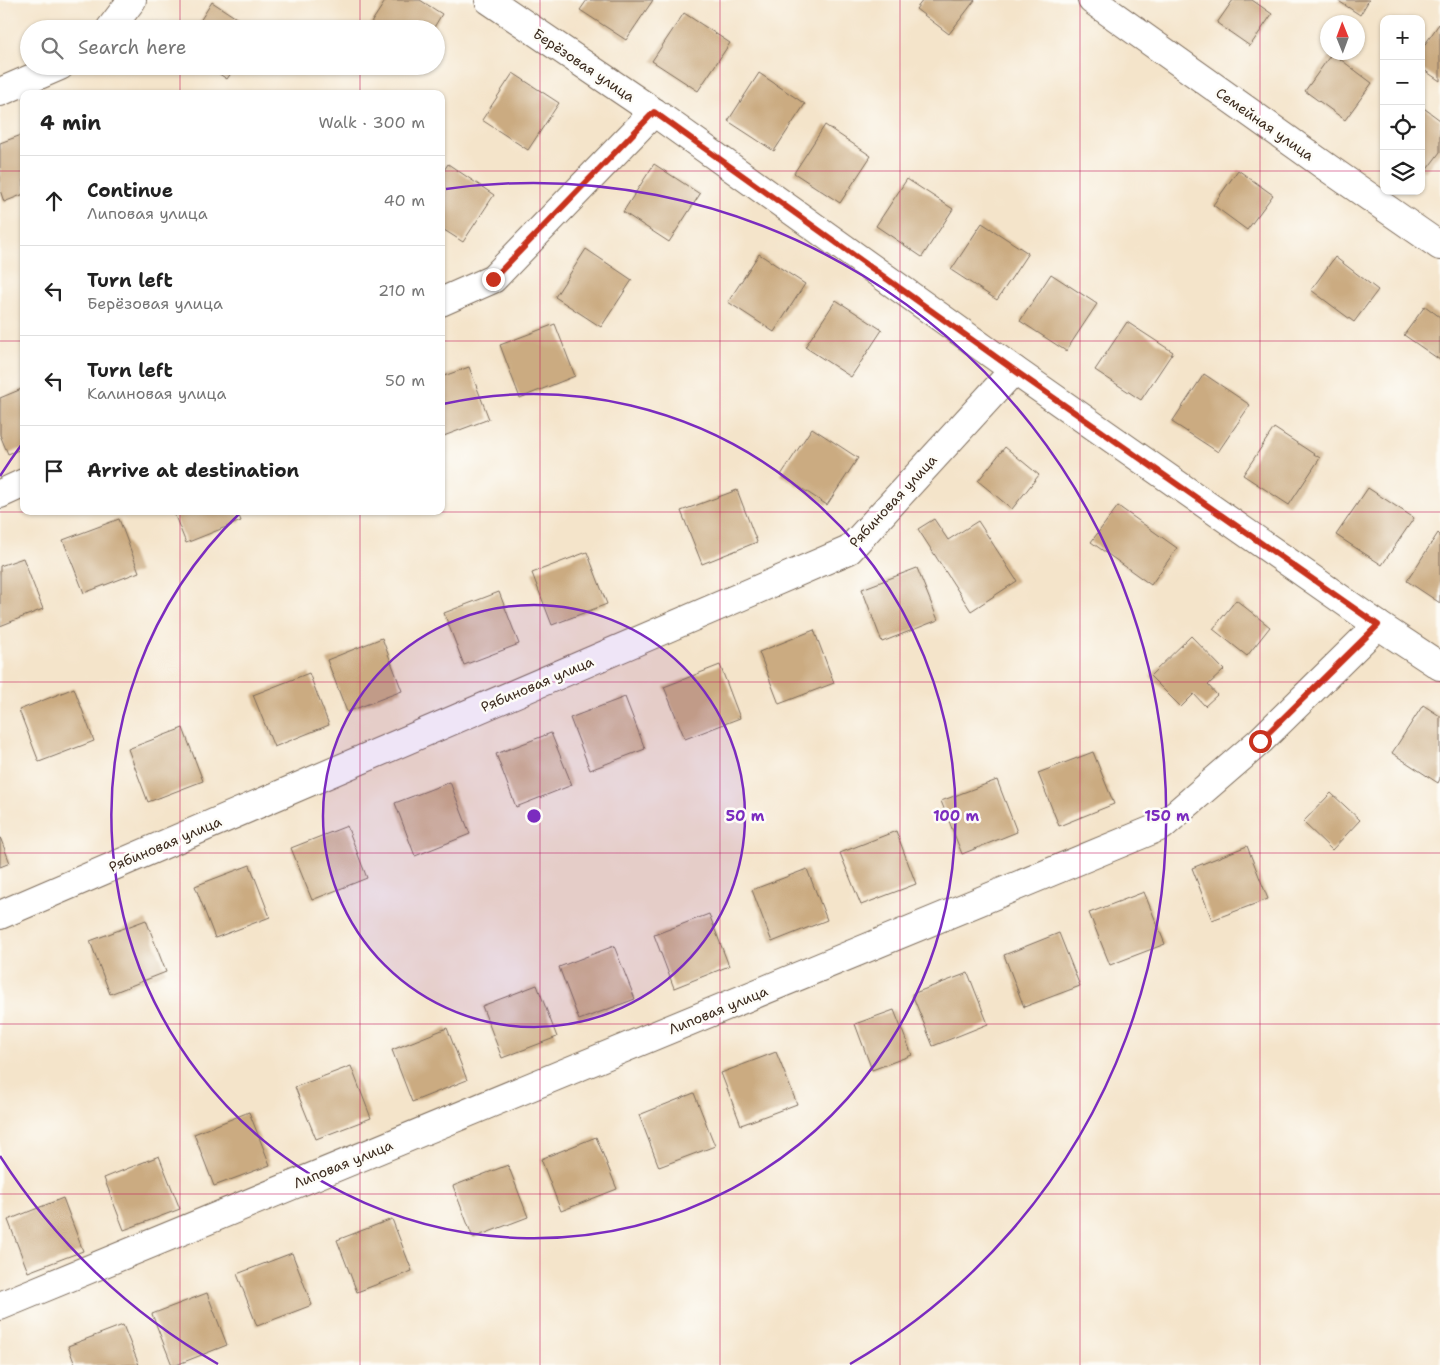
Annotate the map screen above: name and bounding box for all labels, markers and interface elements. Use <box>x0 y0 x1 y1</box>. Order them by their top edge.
north arrow <box>1320 15 1365 60</box>
map controls <box>1380 15 1425 195</box>
button: + <box>1380 15 1425 60</box>
search box <box>20 20 445 75</box>
street label: Берёзовая улица <box>530 24 639 106</box>
icon: search <box>38 34 66 62</box>
text: Search here <box>78 35 187 60</box>
button: − <box>1380 60 1425 105</box>
street label: Семейная улица <box>1213 83 1318 165</box>
button: locate <box>1380 105 1425 150</box>
text: 4 min <box>40 109 101 137</box>
text: Walk · 300 m <box>318 112 425 133</box>
button: layers <box>1380 150 1425 195</box>
text: Continue <box>87 178 173 203</box>
icon: ahead <box>40 187 68 215</box>
text: 40 m <box>383 190 425 211</box>
text: Липовая улица <box>87 203 208 224</box>
text: Turn left <box>87 268 173 293</box>
route end <box>482 268 505 291</box>
icon: left <box>40 277 68 305</box>
text: 210 m <box>378 280 425 301</box>
text: Берёзовая улица <box>87 293 223 314</box>
text: Turn left <box>87 358 173 383</box>
icon: left <box>40 367 68 395</box>
text: 50 m <box>385 370 425 391</box>
text: Калиновая улица <box>87 383 226 404</box>
street label: Рябиновая улица <box>845 451 941 551</box>
icon: arrive <box>40 457 68 485</box>
text: Arrive at destination <box>87 458 299 483</box>
street label: Рябиновая улица <box>478 652 596 716</box>
route start <box>1249 730 1272 753</box>
text: 50 m <box>726 806 765 826</box>
text: 100 m <box>933 806 979 826</box>
text: 150 m <box>1144 806 1190 826</box>
centre of rings <box>525 807 543 825</box>
street label: Рябиновая улица <box>106 812 224 876</box>
street label: Липовая улица <box>666 982 771 1038</box>
street label: Липовая улица <box>291 1136 396 1192</box>

